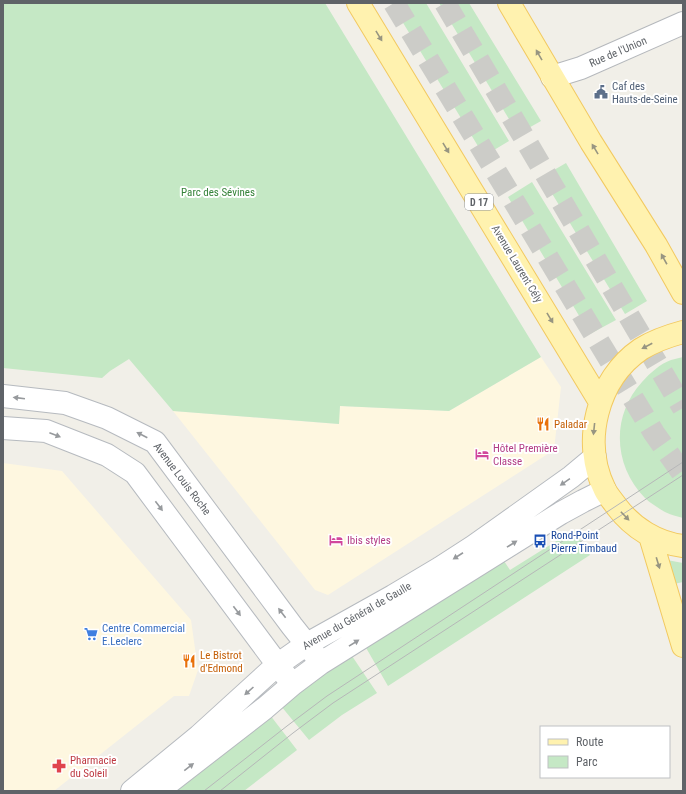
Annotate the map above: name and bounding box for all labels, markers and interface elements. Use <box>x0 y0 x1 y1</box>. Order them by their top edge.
one-way arrow <box>375 30 382 42</box>
street label: Rue de l'Union <box>587 34 649 70</box>
one-way arrow <box>536 50 543 61</box>
place label: Caf des Hauts-de-Seine <box>612 80 678 106</box>
public building icon: Caf des Hauts-de-Seine <box>593 84 609 100</box>
one-way arrow <box>442 142 450 153</box>
one-way arrow <box>591 144 599 154</box>
park label: Parc des Sévines <box>181 186 255 199</box>
road number: D 17 <box>465 194 493 210</box>
street label: Avenue Laurent Cély <box>489 223 545 305</box>
one-way arrow <box>661 253 667 265</box>
one-way arrow <box>546 313 554 323</box>
one-way arrow <box>641 343 653 350</box>
one-way arrow <box>13 394 25 401</box>
restaurant icon: Paladar <box>535 416 551 432</box>
place label: Paladar <box>554 418 588 431</box>
one-way arrow <box>591 423 598 435</box>
one-way arrow <box>50 432 62 438</box>
one-way arrow <box>136 432 148 438</box>
street label: Avenue Louis Roche <box>151 440 213 518</box>
place label: Hôtel Première Classe <box>493 442 558 468</box>
hotel icon: Hôtel Première Classe <box>474 446 490 462</box>
one-way arrow <box>559 478 570 486</box>
one-way arrow <box>155 501 164 512</box>
one-way arrow <box>620 511 630 521</box>
place label: Rond-Point Pierre Timbaud <box>551 529 617 555</box>
hotel icon: Ibis styles <box>328 532 344 548</box>
bus stop icon: Rond-Point Pierre Timbaud <box>532 533 548 549</box>
place label: Ibis styles <box>347 534 391 547</box>
one-way arrow <box>507 540 517 548</box>
one-way arrow <box>453 552 463 560</box>
one-way arrow <box>655 557 661 569</box>
street label: Avenue du Général de Gaulle <box>300 579 414 653</box>
one-way arrow <box>233 605 241 616</box>
one-way arrow <box>278 608 287 619</box>
place label: Centre Commercial E.Leclerc <box>102 622 185 648</box>
supermarket icon: Centre Commercial E.Leclerc <box>83 626 99 642</box>
one-way arrow <box>348 639 360 646</box>
place label: Le Bistrot d'Edmond <box>200 649 243 675</box>
restaurant icon: Le Bistrot d'Edmond <box>181 653 197 669</box>
one-way arrow <box>243 687 254 696</box>
legend <box>540 726 670 778</box>
text: Route <box>576 735 604 749</box>
place label: Pharmacie du Soleil <box>70 754 116 780</box>
text: Parc <box>576 755 598 769</box>
pharmacy icon: Pharmacie du Soleil <box>51 758 67 774</box>
one-way arrow <box>184 763 195 771</box>

